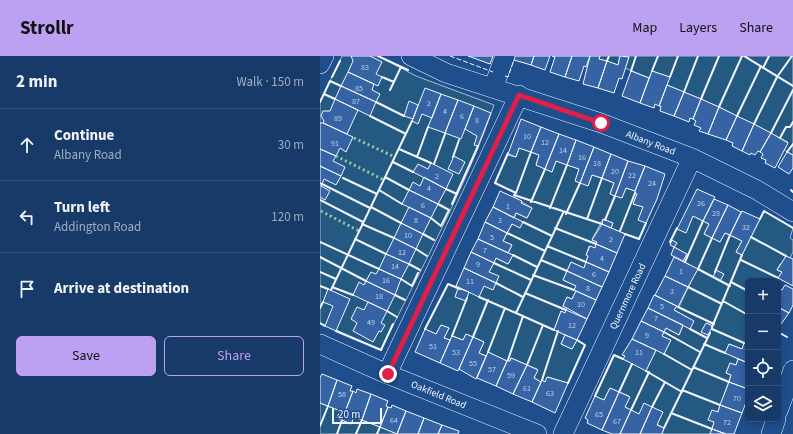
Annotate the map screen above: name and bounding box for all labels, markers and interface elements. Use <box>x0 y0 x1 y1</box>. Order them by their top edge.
text: Strollr <box>20 15 74 42</box>
text: Map <box>632 18 657 38</box>
text: Layers <box>679 18 717 38</box>
text: Share <box>739 18 773 38</box>
house number: 83 <box>361 62 369 73</box>
text: 2 min <box>16 70 57 94</box>
text: Walk · 150 m <box>236 73 304 91</box>
house number: 85 <box>355 83 363 94</box>
house number: 87 <box>352 96 360 107</box>
house number: 2 <box>427 98 431 109</box>
house number: 4 <box>443 106 447 117</box>
house number: 6 <box>460 111 464 122</box>
house number: 89 <box>334 113 342 124</box>
route start <box>592 114 610 132</box>
house number: 8 <box>475 115 479 126</box>
text: Continue <box>54 125 114 146</box>
street label: Albany Road <box>624 127 677 159</box>
house number: 10 <box>523 131 531 142</box>
icon: ahead <box>16 134 38 156</box>
text: 30 m <box>278 136 304 154</box>
house number: 12 <box>541 137 549 148</box>
house number: 91 <box>331 138 339 149</box>
house number: 14 <box>559 145 567 156</box>
text: Albany Road <box>54 146 122 164</box>
house number: 16 <box>578 152 586 163</box>
house number: 18 <box>593 158 601 169</box>
house number: 20 <box>611 166 619 177</box>
house number: 22 <box>628 170 636 181</box>
house number: 2 <box>435 171 439 182</box>
house number: 24 <box>648 178 656 189</box>
house number: 4 <box>427 183 431 194</box>
text: Turn left <box>54 197 110 218</box>
house number: 26 <box>697 198 705 209</box>
house number: 6 <box>421 200 425 211</box>
house number: 1 <box>506 201 510 212</box>
icon: left <box>16 206 38 228</box>
text: 120 m <box>271 208 304 226</box>
house number: 28 <box>712 208 720 219</box>
house number: 8 <box>414 215 418 226</box>
house number: 3 <box>498 215 502 226</box>
text: Addington Road <box>54 218 141 236</box>
house number: 32 <box>742 222 750 233</box>
house number: 10 <box>404 230 412 241</box>
house number: 5 <box>490 232 494 243</box>
house number: 2 <box>609 234 613 245</box>
house number: 7 <box>483 245 487 256</box>
house number: 12 <box>398 247 406 258</box>
house number: 4 <box>600 253 604 264</box>
house number: 9 <box>476 259 480 270</box>
house number: 14 <box>391 261 399 272</box>
street label: Quernmore Road <box>606 261 649 332</box>
house number: 1 <box>679 266 683 277</box>
house number: 6 <box>592 269 596 280</box>
house number: 16 <box>382 275 390 286</box>
house number: 11 <box>466 276 474 287</box>
icon: arrive <box>16 278 38 300</box>
text: Arrive at destination <box>54 278 189 299</box>
map controls <box>745 278 781 422</box>
button: + <box>745 278 781 314</box>
house number: 8 <box>586 283 590 294</box>
house number: 3 <box>670 286 674 297</box>
house number: 18 <box>375 291 383 302</box>
house number: 10 <box>577 299 585 310</box>
house number: 5 <box>660 301 664 312</box>
house number: 7 <box>654 313 658 324</box>
button: − <box>745 314 781 350</box>
house number: 49 <box>367 317 375 328</box>
house number: 12 <box>568 320 576 331</box>
house number: 9 <box>645 330 649 341</box>
button: Save <box>16 336 156 376</box>
button: Share <box>164 336 304 376</box>
house number: 51 <box>429 341 437 352</box>
house number: 53 <box>452 347 460 358</box>
house number: 11 <box>635 347 643 358</box>
button: locate <box>745 350 781 386</box>
house number: 55 <box>469 358 477 369</box>
house number: 57 <box>488 364 496 375</box>
route end <box>379 365 397 383</box>
house number: 59 <box>507 370 515 381</box>
street label: Oakfield Road <box>409 377 468 412</box>
house number: 61 <box>523 383 531 394</box>
button: layers <box>745 386 781 422</box>
house number: 63 <box>546 388 554 399</box>
house number: 58 <box>338 389 346 400</box>
house number: 70 <box>733 393 741 404</box>
scale bar <box>332 406 382 425</box>
text: 20 m <box>338 407 360 422</box>
house number: 65 <box>595 409 603 420</box>
house number: 64 <box>390 415 398 426</box>
house number: 67 <box>613 416 621 427</box>
house number: 72 <box>723 417 731 428</box>

